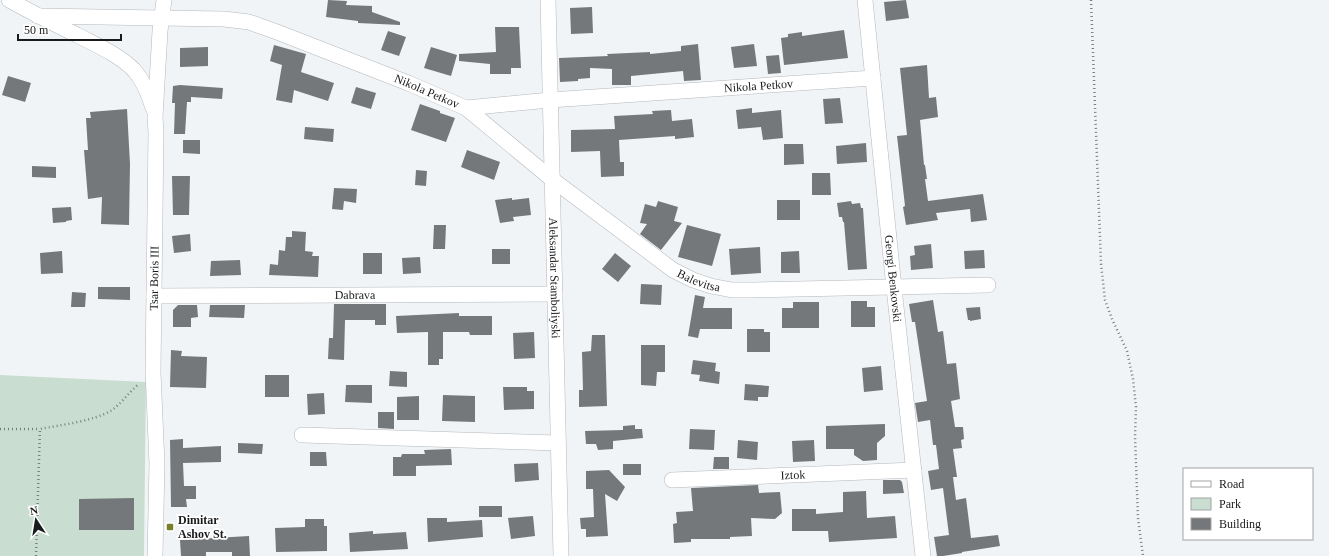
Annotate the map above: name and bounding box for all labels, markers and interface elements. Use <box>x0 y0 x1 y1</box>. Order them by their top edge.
scale bar <box>18 16 121 42</box>
text: 50 m <box>24 23 49 37</box>
street label: Nikola Petkov <box>392 71 461 111</box>
street label: Nikola Petkov <box>724 76 793 95</box>
street label: Aleksandar Stamboliyski <box>546 217 563 339</box>
street label: Georgi Benkovski <box>882 234 905 323</box>
street label: Tsar Boris III <box>147 246 162 310</box>
street label: Balevitsa <box>675 266 722 295</box>
street label: Dabrava <box>335 288 376 302</box>
street label: Iztok <box>780 468 806 483</box>
legend <box>1183 468 1313 540</box>
text: Road <box>1219 477 1244 491</box>
text: Park <box>1219 497 1241 511</box>
north arrow <box>16 500 56 540</box>
text: N <box>29 504 39 517</box>
place label: Dimitar Ashov St. <box>178 513 227 541</box>
text: Building <box>1219 517 1261 531</box>
marker: Dimitar Ashov St. <box>165 522 175 532</box>

